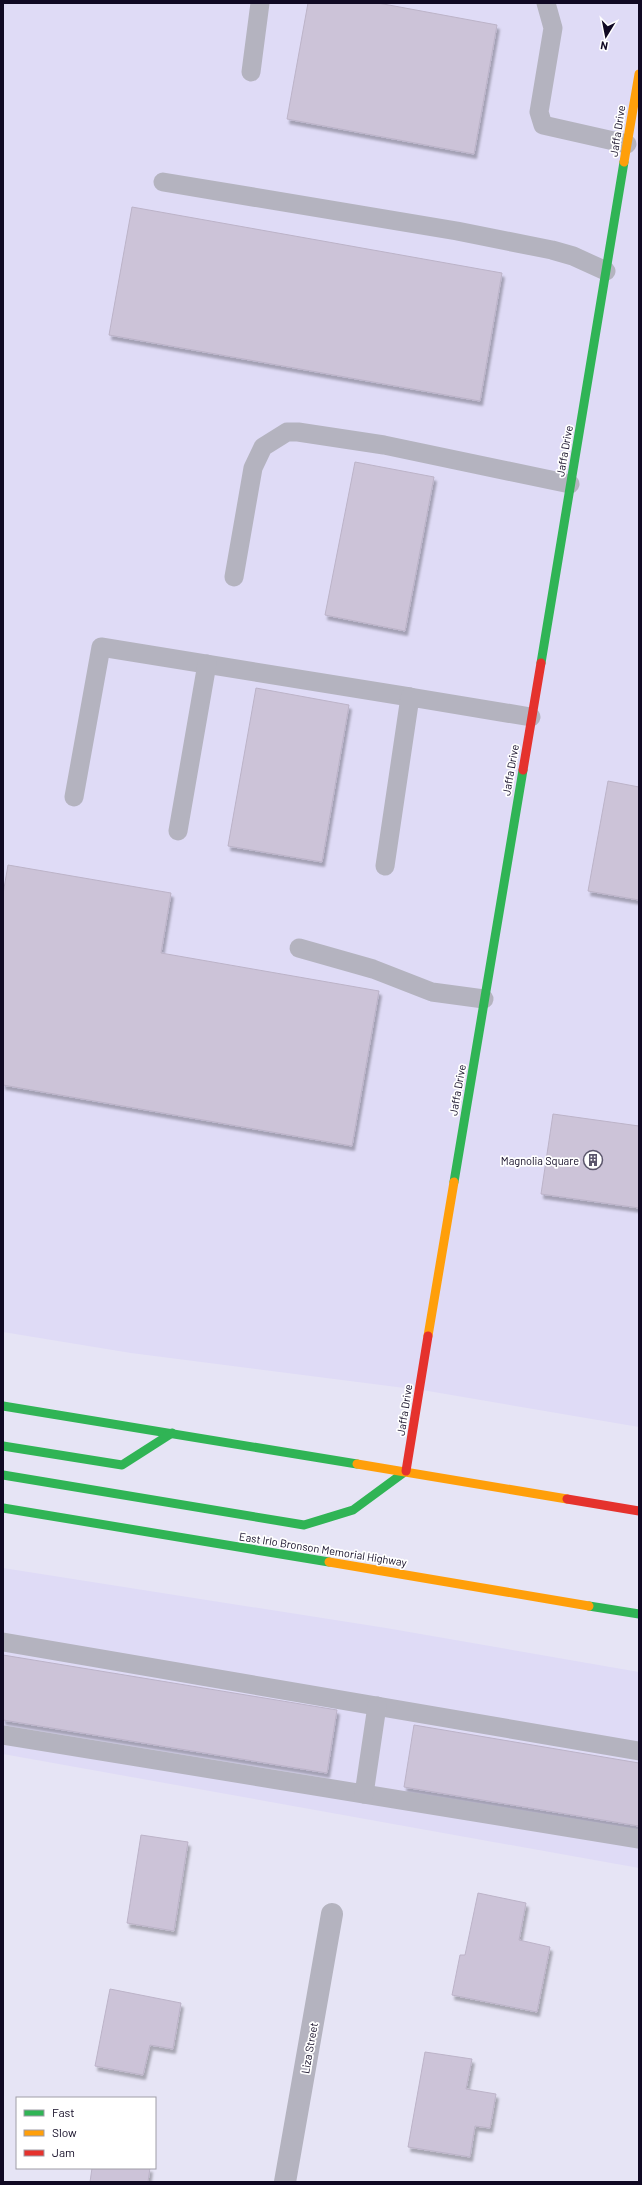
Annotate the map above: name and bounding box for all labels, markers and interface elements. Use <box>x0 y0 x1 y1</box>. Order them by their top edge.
north arrow <box>586 16 626 56</box>
text: N <box>599 39 609 53</box>
street label: Jaffa Drive <box>607 104 627 158</box>
street label: Jaffa Drive <box>553 424 575 478</box>
street label: Jaffa Drive <box>499 743 521 797</box>
street label: Jaffa Drive <box>446 1063 468 1117</box>
building icon: Magnolia Square <box>582 1149 604 1171</box>
place label: Magnolia Square <box>501 1154 579 1167</box>
street label: Jaffa Drive <box>394 1383 414 1437</box>
street label: East Irlo Bronson Memorial Highway <box>238 1529 408 1569</box>
street label: Liza Street <box>298 2021 320 2075</box>
legend <box>16 2097 156 2169</box>
text: Fast <box>52 2105 75 2119</box>
text: Slow <box>52 2125 77 2139</box>
text: Jam <box>52 2145 75 2159</box>

